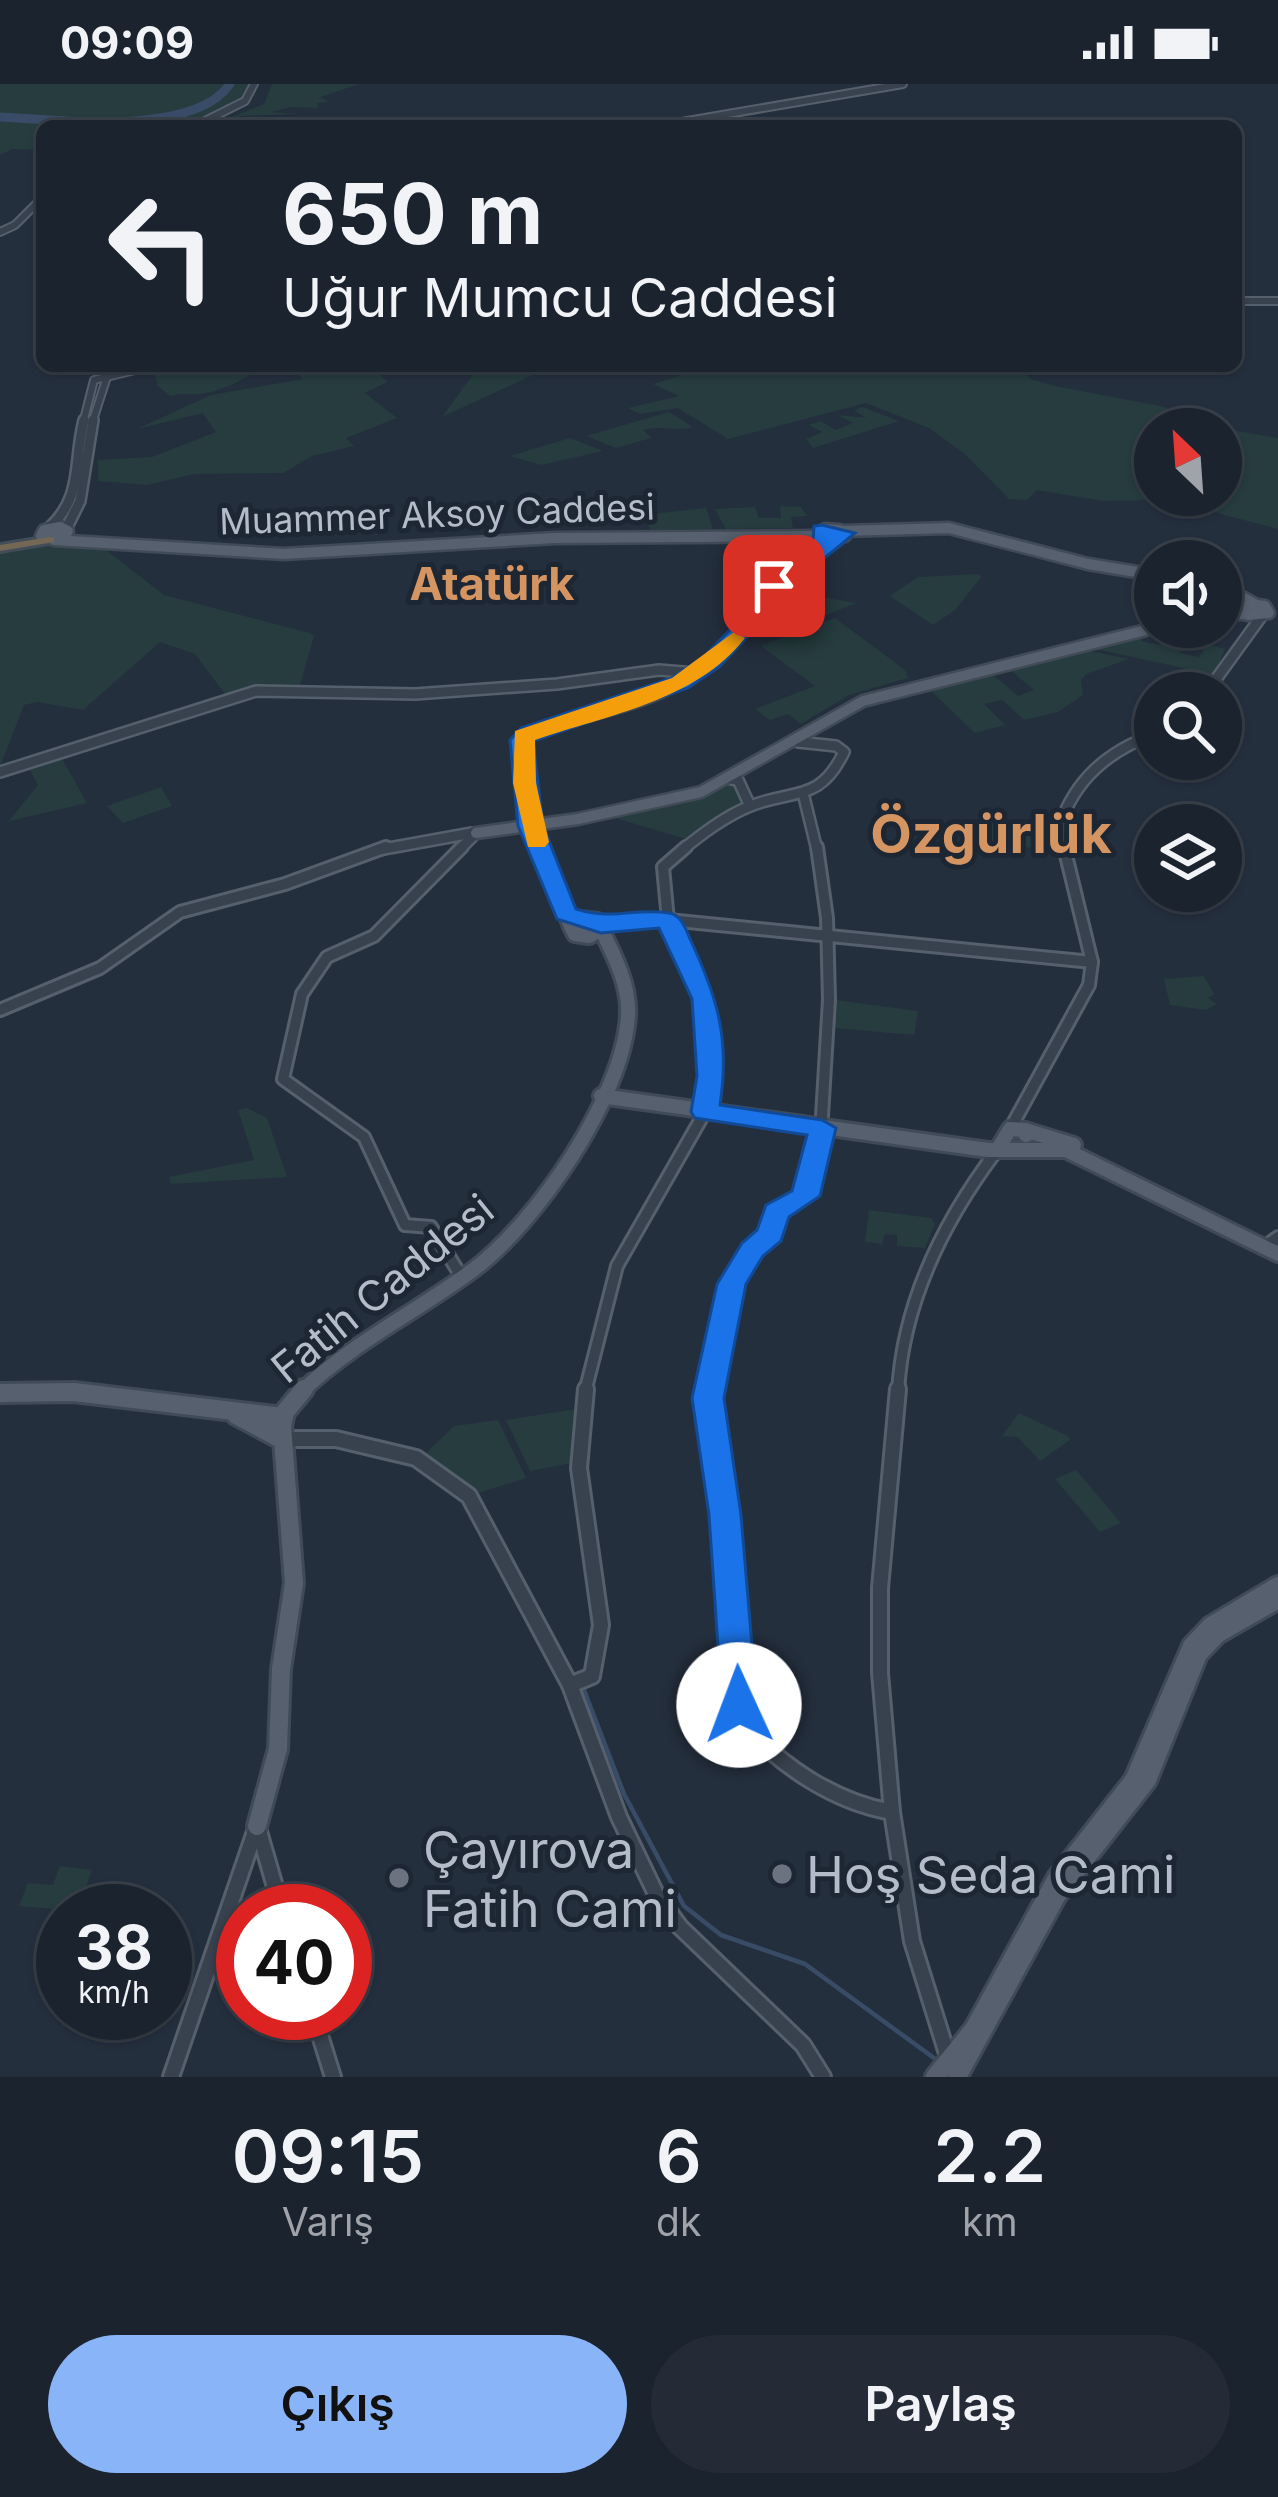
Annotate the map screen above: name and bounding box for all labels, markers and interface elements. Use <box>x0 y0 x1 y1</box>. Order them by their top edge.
text: 09:09 <box>60 15 194 70</box>
text: 650 m <box>282 163 543 264</box>
icon: left <box>84 168 240 324</box>
text: Uğur Mumcu Caddesi <box>282 265 838 330</box>
north arrow <box>1134 408 1242 516</box>
map controls <box>1134 408 1242 912</box>
street label: Muammer Aksoy Caddesi <box>218 484 656 544</box>
pin <box>723 535 825 637</box>
button: sound <box>1134 540 1242 648</box>
icon: arrive <box>741 553 807 619</box>
district label: Atatürk <box>410 556 574 611</box>
button: search <box>1134 672 1242 780</box>
district label: Özgürlük <box>870 801 1112 866</box>
button: layers <box>1134 804 1242 912</box>
street label: Fatih Caddesi <box>261 1183 503 1393</box>
position arrow <box>676 1642 802 1768</box>
place label: Çayırova Fatih Cami <box>423 1819 677 1939</box>
place label: Hoş Seda Cami <box>806 1844 1175 1905</box>
marker: Hoş Seda Cami <box>769 1861 795 1887</box>
marker: Çayırova Fatih Cami <box>386 1865 412 1891</box>
speed limit sign: 40 <box>216 1884 372 2040</box>
text: 38 <box>75 1911 153 1983</box>
text: km/h <box>78 1974 150 2010</box>
text: 09:15 <box>232 2112 424 2199</box>
text: 6 <box>656 2112 702 2199</box>
text: 2.2 <box>934 2112 1046 2199</box>
text: Varış <box>282 2198 374 2245</box>
text: dk <box>656 2198 701 2245</box>
text: km <box>962 2198 1018 2245</box>
button: Çıkış <box>48 2335 627 2473</box>
button: Paylaş <box>651 2335 1230 2473</box>

